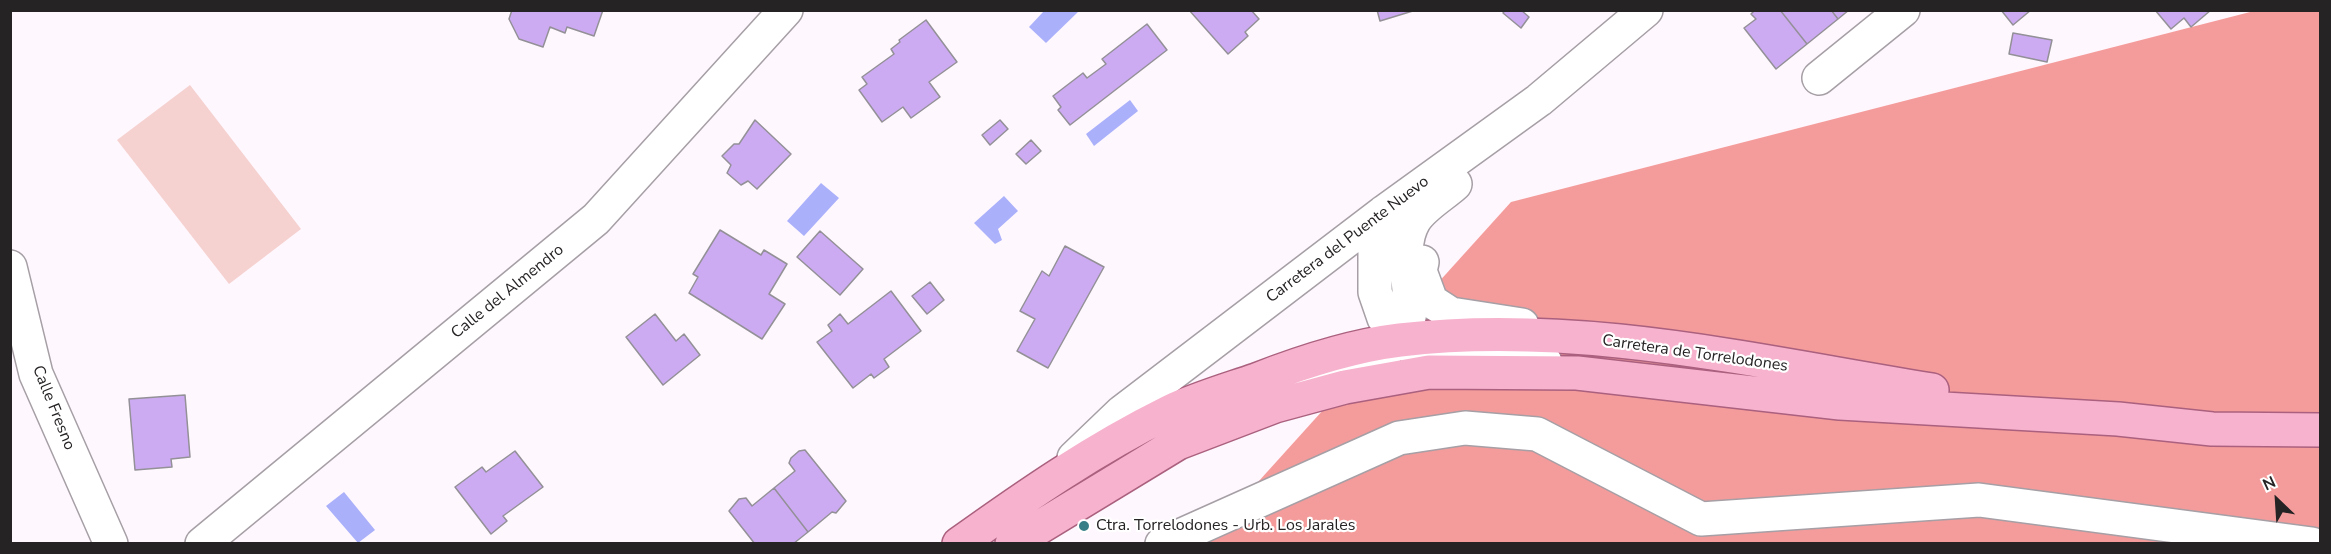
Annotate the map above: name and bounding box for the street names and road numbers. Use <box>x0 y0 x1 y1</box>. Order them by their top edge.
street label: Carretera del Puente Nuevo <box>1263 173 1433 307</box>
street label: Calle del Almendro <box>448 241 568 343</box>
street label: Carretera de Torrelodones <box>1601 331 1789 377</box>
street label: Calle Fresno <box>27 363 79 453</box>

